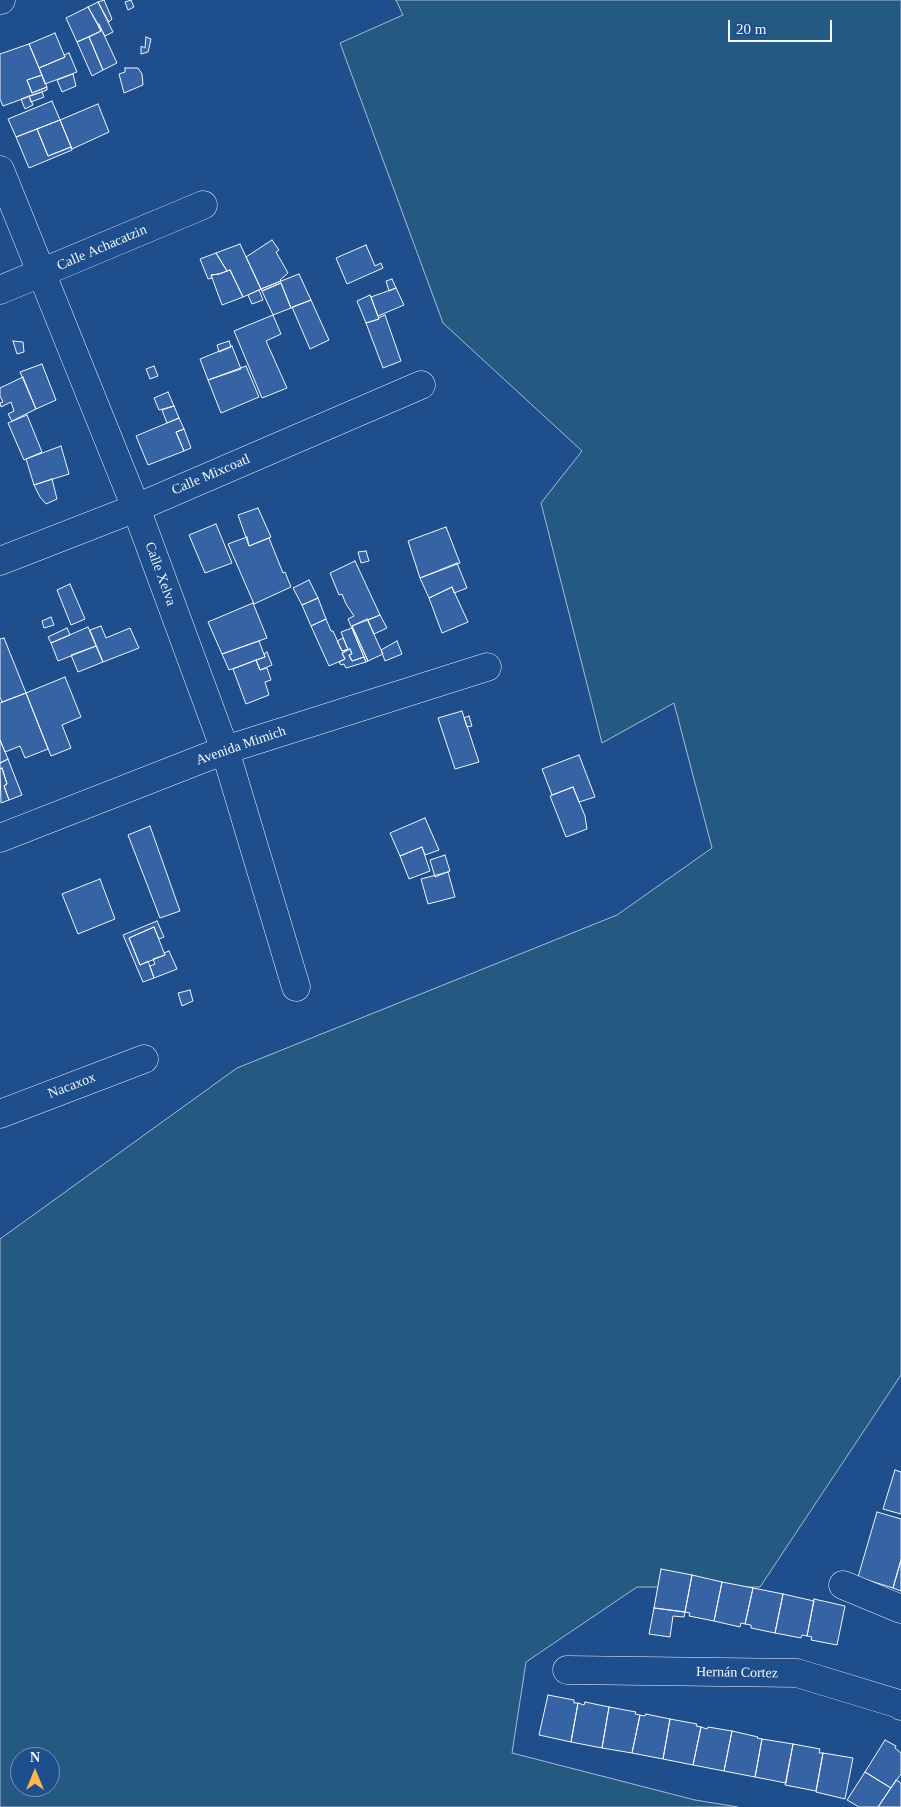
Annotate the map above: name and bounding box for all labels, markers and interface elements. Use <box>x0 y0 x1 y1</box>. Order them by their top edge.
scale bar <box>731 10 835 42</box>
text: 20 m <box>736 21 766 37</box>
street label: Calle Achacatzin <box>55 222 149 274</box>
street label: Calle Mixcoatl <box>169 451 253 499</box>
street label: Calle Xelva <box>141 540 179 608</box>
street label: Avenida Mimich <box>194 723 288 769</box>
street label: Nacaxox <box>46 1069 98 1103</box>
street label: Hernán Cortez <box>696 1664 778 1682</box>
north arrow <box>10 1747 60 1797</box>
text: N <box>30 1750 40 1765</box>

